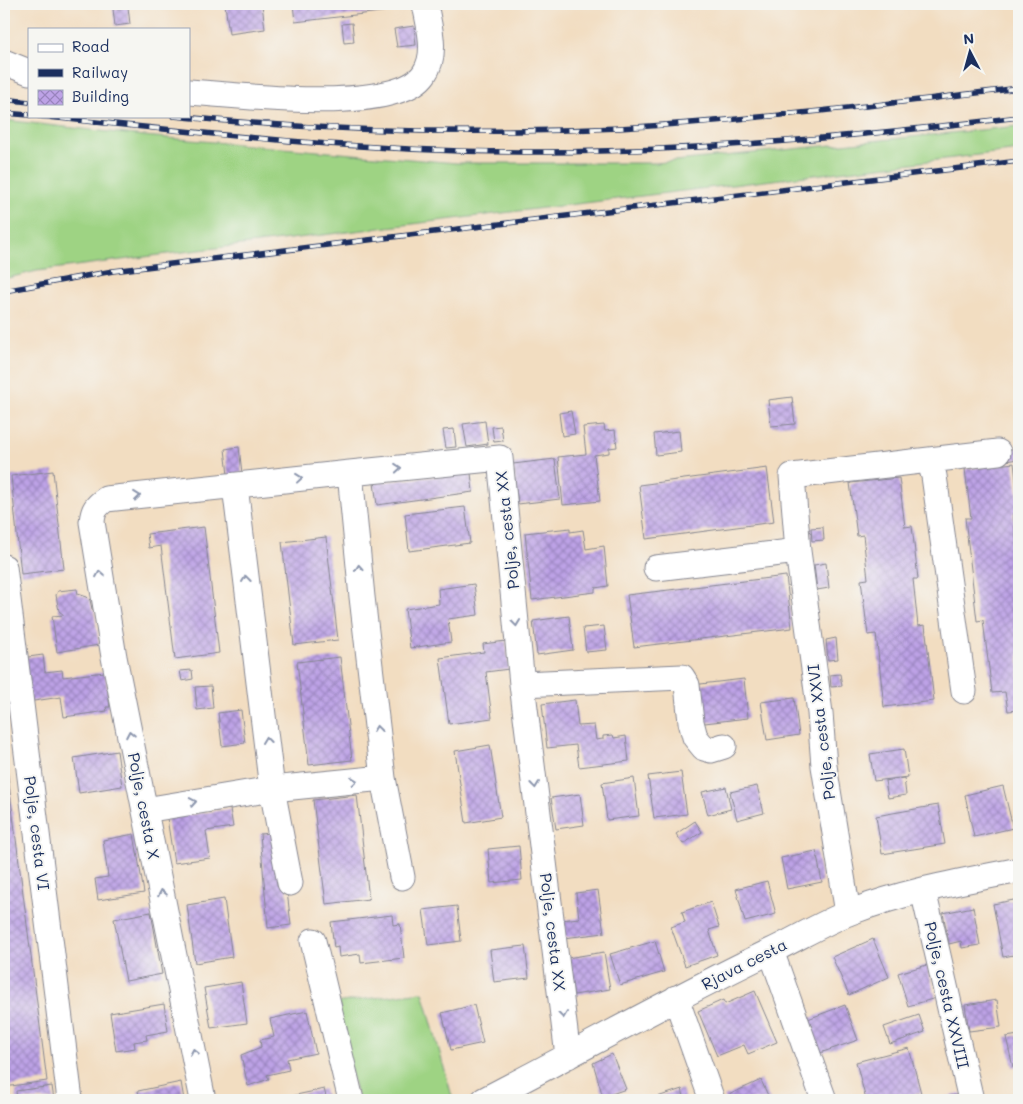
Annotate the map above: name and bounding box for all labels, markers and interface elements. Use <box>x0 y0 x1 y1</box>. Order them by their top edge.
legend <box>28 28 190 118</box>
north arrow <box>946 28 996 78</box>
text: N <box>962 29 975 49</box>
text: Road <box>72 36 109 56</box>
text: Railway <box>72 62 128 82</box>
text: Building <box>72 86 129 106</box>
one-way arrow <box>395 463 403 474</box>
street label: Polje, cesta XX <box>490 470 523 590</box>
one-way arrow <box>295 473 303 484</box>
one-way arrow <box>133 491 141 502</box>
one-way arrow <box>354 564 365 572</box>
one-way arrow <box>96 570 106 578</box>
one-way arrow <box>241 575 252 583</box>
one-way arrow <box>510 620 521 628</box>
street label: Polje, cesta XXVI <box>802 663 839 801</box>
one-way arrow <box>372 725 383 733</box>
one-way arrow <box>125 729 135 738</box>
one-way arrow <box>261 736 272 744</box>
street label: Polje, cesta X <box>124 751 165 861</box>
street label: Polje, cesta VI <box>20 775 55 891</box>
one-way arrow <box>351 775 359 786</box>
one-way arrow <box>529 781 540 789</box>
one-way arrow <box>189 798 198 808</box>
street label: Polje, cesta XX <box>536 872 571 992</box>
one-way arrow <box>157 889 167 897</box>
street label: Polje, cesta XXVIII <box>920 919 975 1070</box>
street label: Rjava cesta <box>697 933 790 994</box>
one-way arrow <box>557 1012 568 1020</box>
one-way arrow <box>189 1048 199 1057</box>

